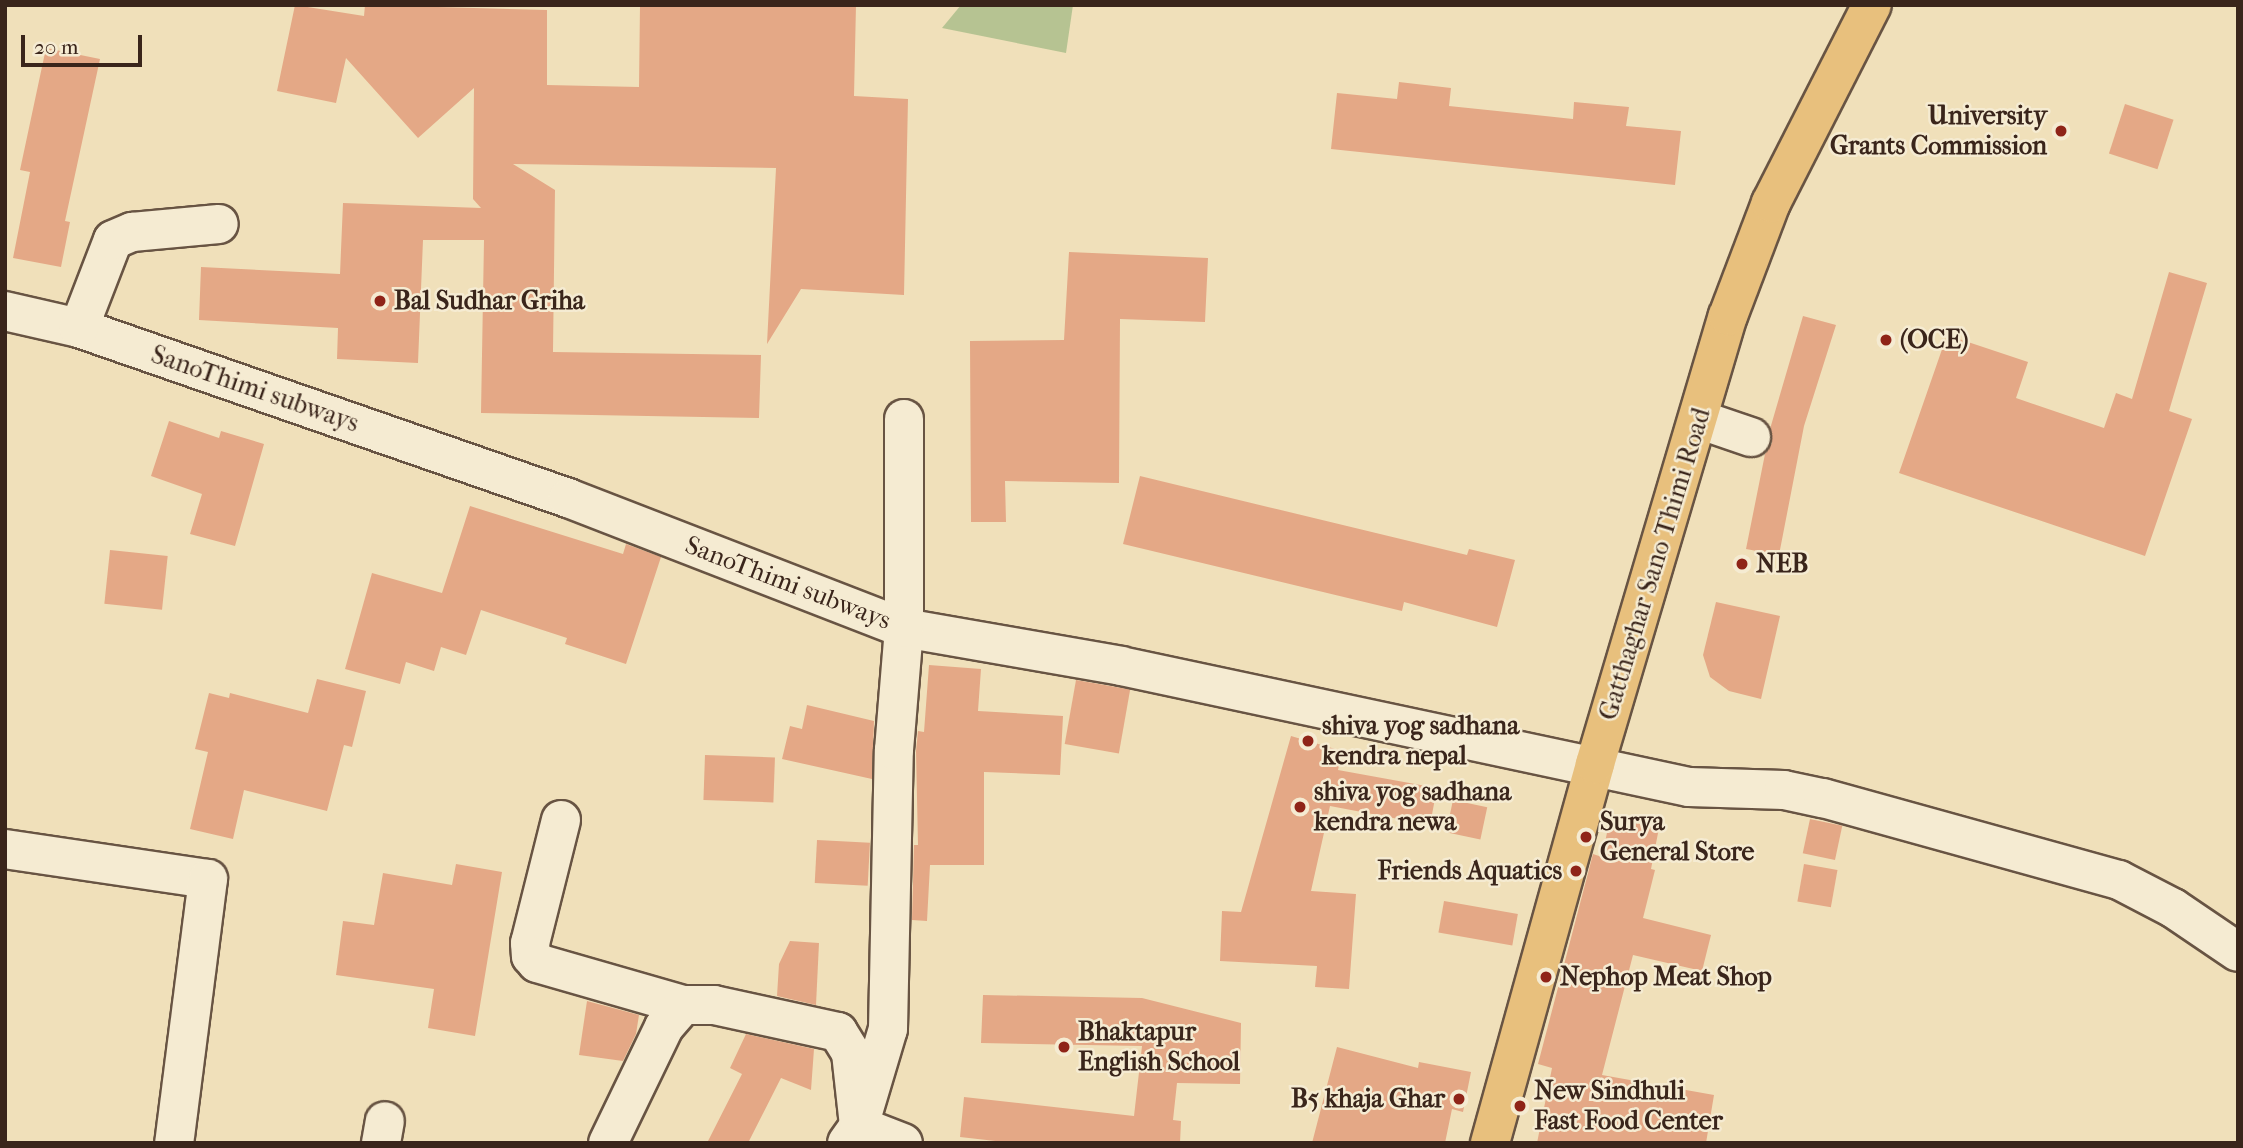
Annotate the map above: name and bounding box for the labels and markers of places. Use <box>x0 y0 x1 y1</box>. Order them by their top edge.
place label: University Grants Commission <box>1830 100 2047 162</box>
marker: University Grants Commission <box>2053 123 2069 139</box>
place label: Bal Sudhar Griha <box>394 285 585 317</box>
marker: Bal Sudhar Griha <box>372 293 388 309</box>
place label: (OCE) <box>1900 324 1968 356</box>
marker: (OCE) <box>1878 332 1894 348</box>
place label: NEB <box>1756 548 1809 580</box>
marker: NEB <box>1734 556 1750 572</box>
place label: shiva yog sadhana kendra nepal <box>1322 710 1519 772</box>
marker: shiva yog sadhana kendra nepal <box>1300 733 1316 749</box>
place label: shiva yog sadhana kendra newa <box>1314 776 1511 838</box>
marker: shiva yog sadhana kendra newa <box>1292 799 1308 815</box>
place label: Surya General Store <box>1600 806 1754 868</box>
marker: Surya General Store <box>1578 829 1594 845</box>
place label: Friends Aquatics <box>1378 855 1562 887</box>
marker: Friends Aquatics <box>1568 863 1584 879</box>
place label: Nephop Meat Shop <box>1560 961 1772 993</box>
marker: Nephop Meat Shop <box>1538 969 1554 985</box>
place label: Bhaktapur English School <box>1078 1016 1240 1078</box>
marker: Bhaktapur English School <box>1056 1039 1072 1055</box>
place label: New Sindhuli Fast Food Center <box>1534 1075 1723 1136</box>
place label: B5 khaja Ghar <box>1291 1083 1445 1115</box>
marker: B5 khaja Ghar <box>1451 1091 1467 1107</box>
marker: New Sindhuli Fast Food Center <box>1512 1098 1528 1114</box>

